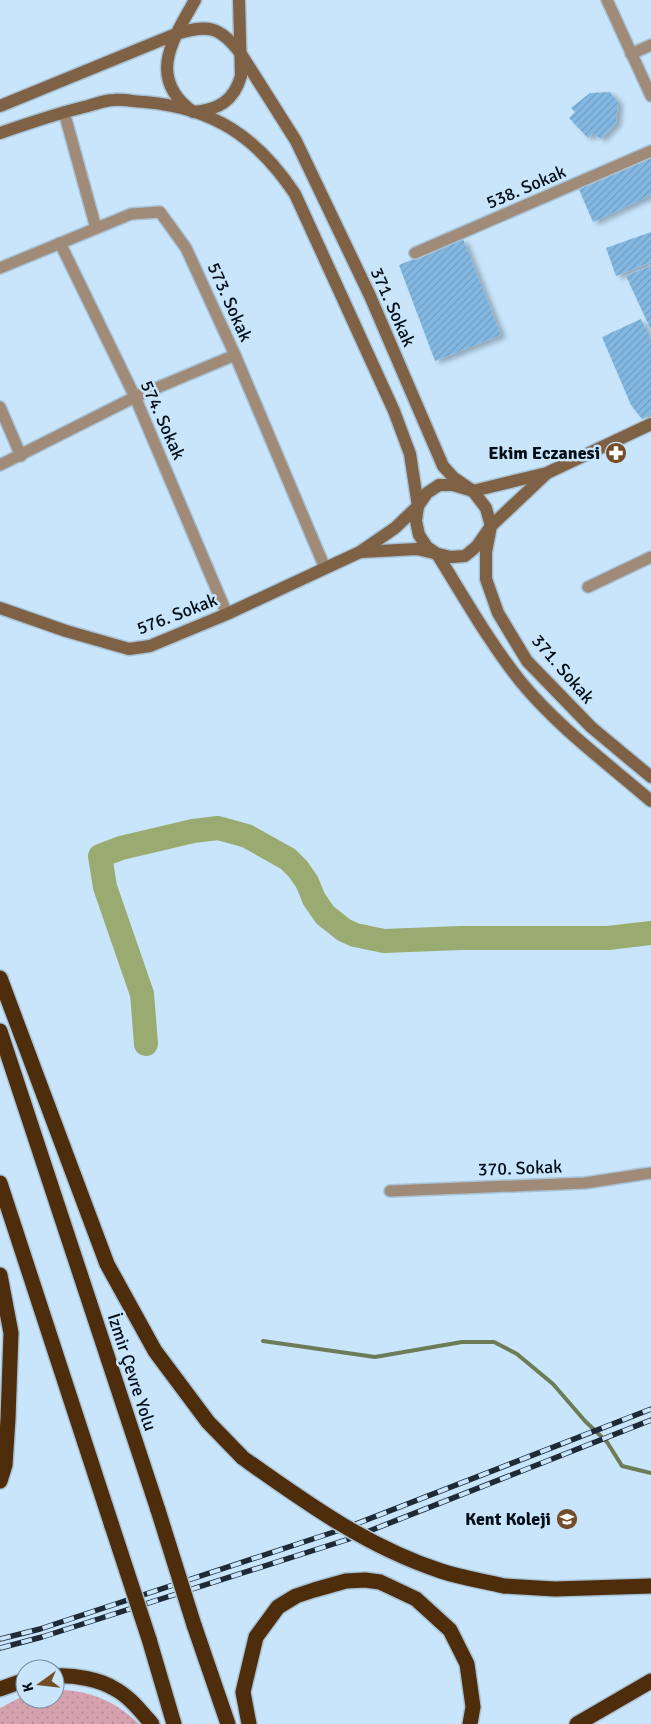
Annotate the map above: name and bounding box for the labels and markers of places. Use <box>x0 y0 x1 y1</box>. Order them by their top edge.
pharmacy icon: Ekim Eczanesi <box>604 441 628 465</box>
place label: Ekim Eczanesi <box>488 442 600 464</box>
school or university icon: Kent Koleji <box>555 1507 579 1531</box>
place label: Kent Koleji <box>465 1508 551 1530</box>

